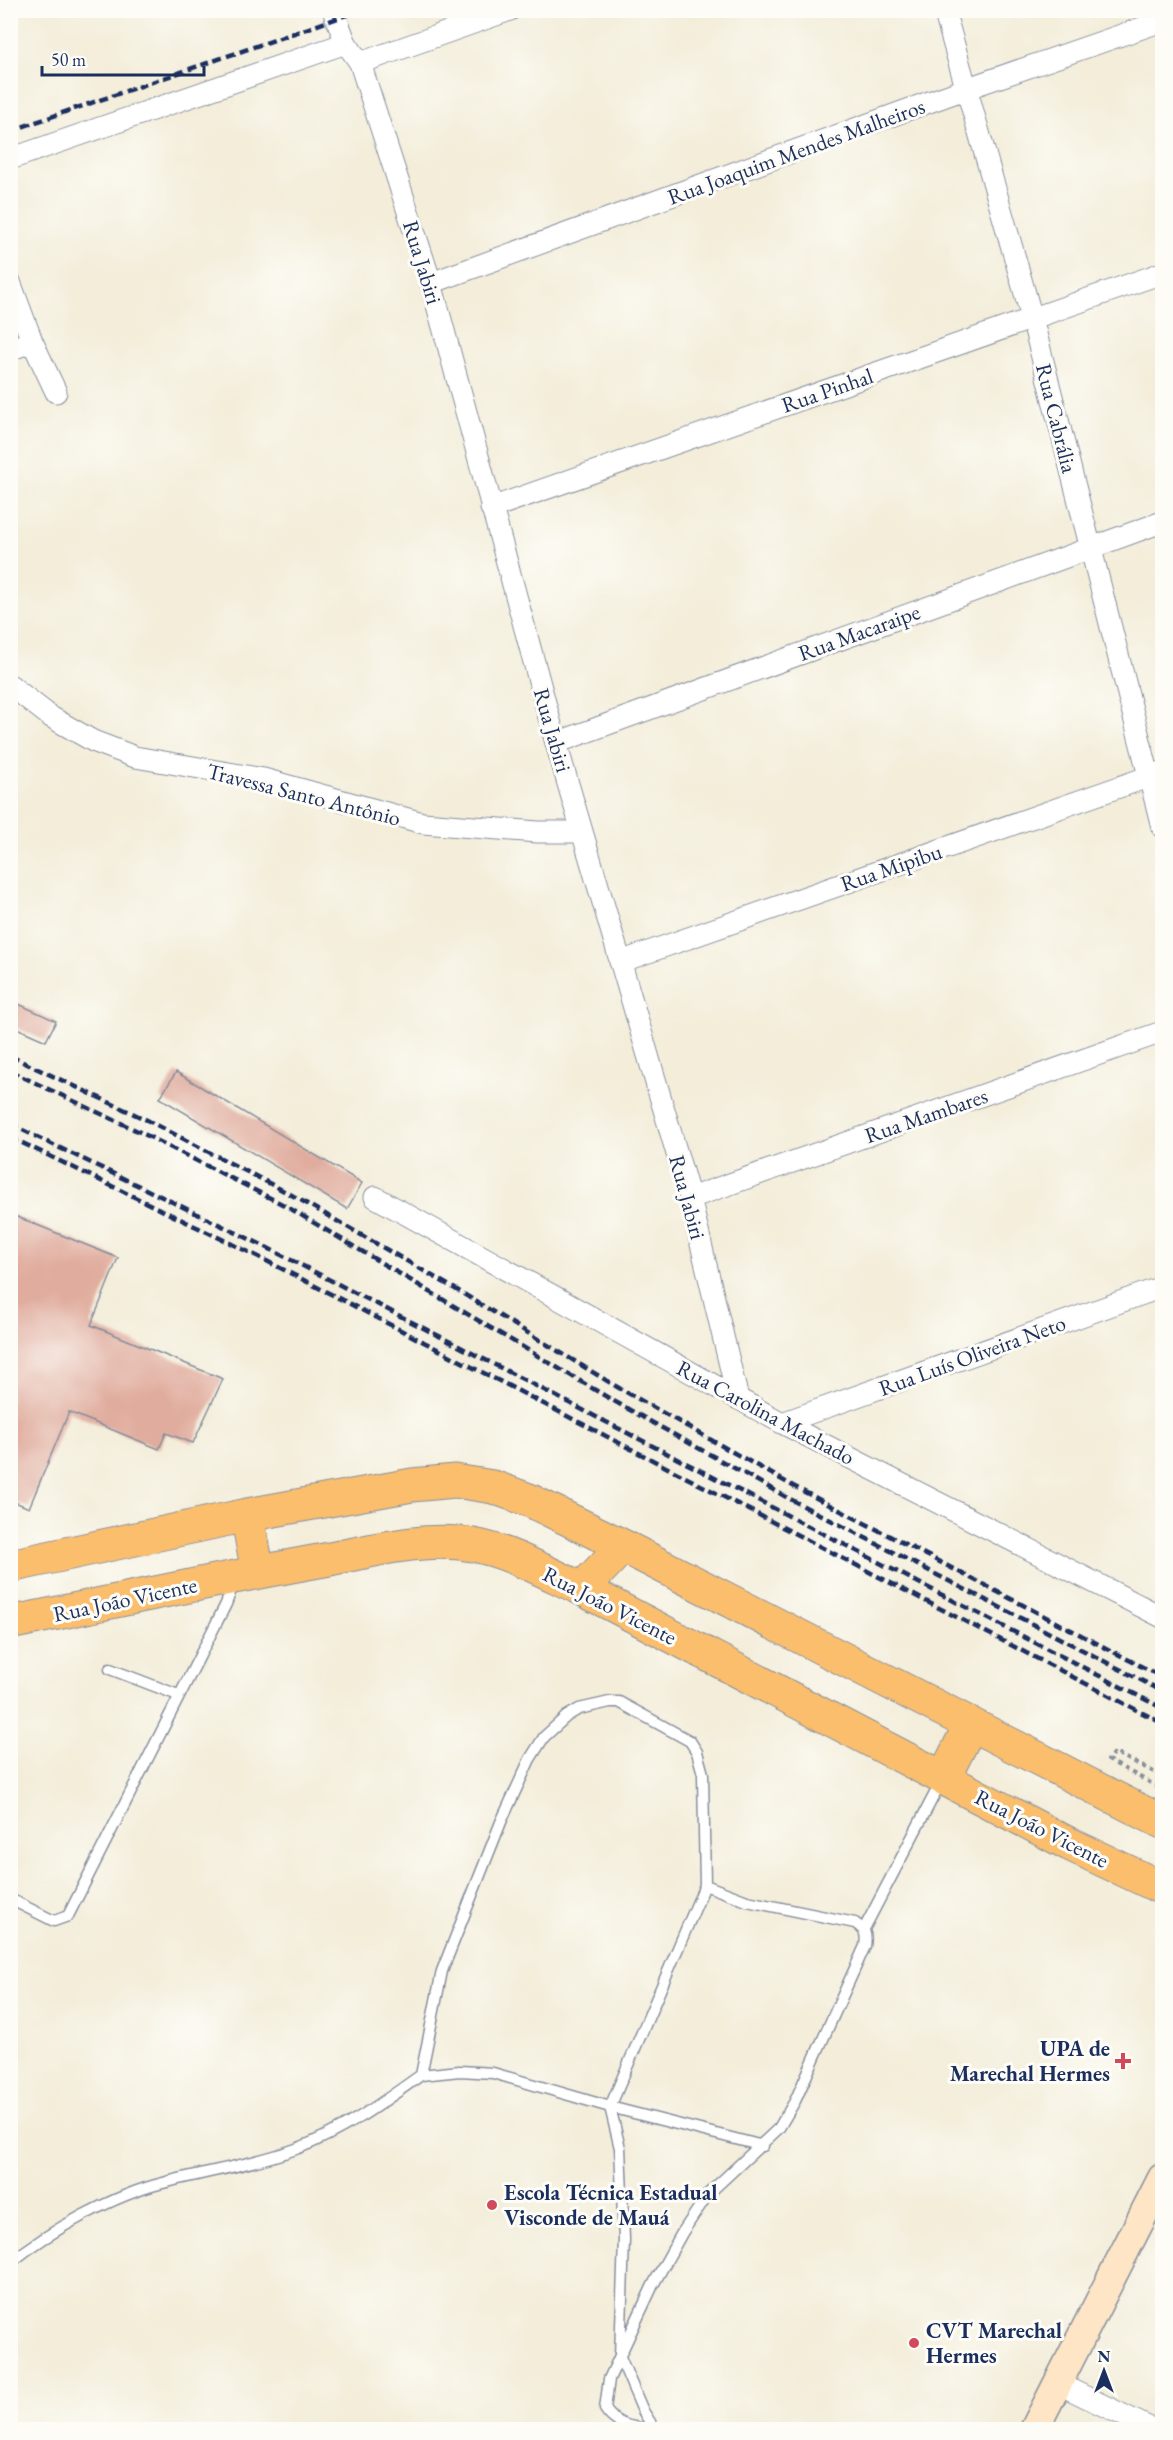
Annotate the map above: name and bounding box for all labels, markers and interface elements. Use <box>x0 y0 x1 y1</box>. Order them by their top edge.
scale bar <box>42 39 204 77</box>
text: 50 m <box>51 48 86 71</box>
street label: Rua Joaquim Mendes Malheiros <box>663 91 929 212</box>
street label: Rua Jabiri <box>396 217 449 308</box>
street label: Rua Cabrália <box>1029 360 1084 476</box>
street label: Rua Pinhal <box>778 361 877 420</box>
street label: Rua Macaraipe <box>794 597 924 668</box>
street label: Rua Jabiri <box>527 685 578 776</box>
street label: Travessa Santo Antônio <box>204 756 404 833</box>
street label: Rua Mipibu <box>837 836 946 898</box>
street label: Rua Mambares <box>861 1081 992 1150</box>
street label: Rua Jabiri <box>662 1152 713 1243</box>
street label: Rua Luís Oliveira Neto <box>875 1308 1070 1403</box>
street label: Rua Carolina Machado <box>672 1353 860 1472</box>
street label: Rua João Vicente <box>538 1559 682 1652</box>
street label: Rua João Vicente <box>50 1570 200 1629</box>
street label: Rua João Vicente <box>970 1782 1114 1875</box>
place label: UPA de Marechal Hermes <box>950 2034 1110 2088</box>
marker: UPA de Marechal Hermes <box>1114 2052 1132 2070</box>
place label: Escola Técnica Estadual Visconde de Mauá <box>504 2178 718 2232</box>
marker: Escola Técnica Estadual Visconde de Mauá <box>485 2198 499 2212</box>
place label: CVT Marechal Hermes <box>926 2316 1062 2370</box>
marker: CVT Marechal Hermes <box>907 2336 921 2350</box>
north arrow <box>1074 2341 1134 2401</box>
text: N <box>1098 2346 1111 2367</box>

